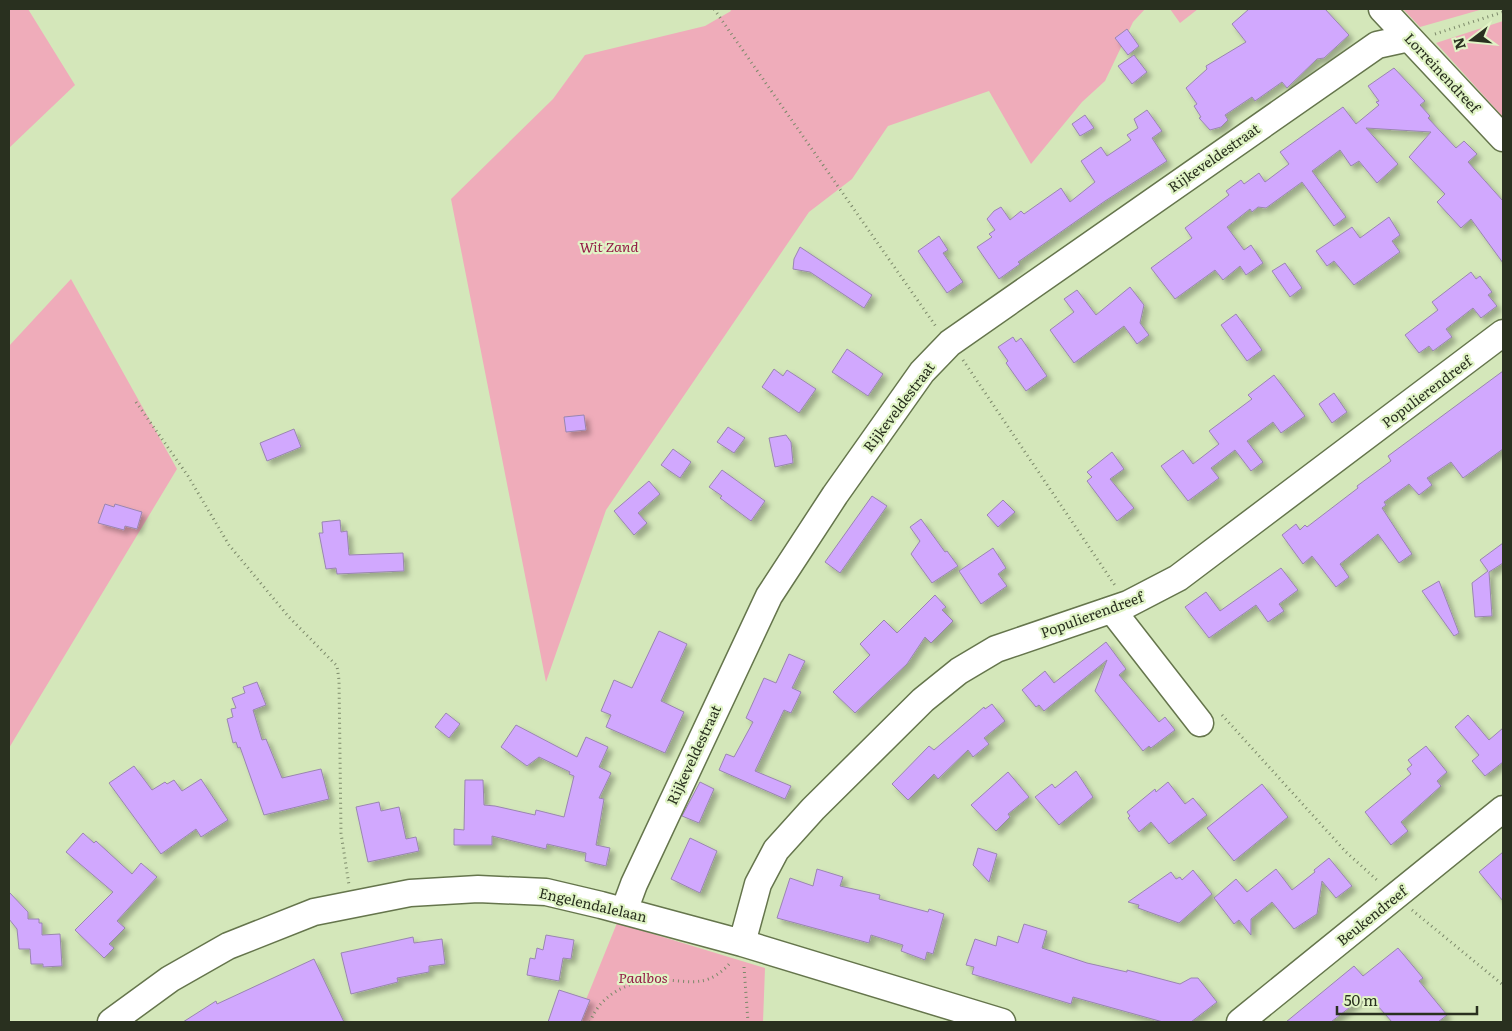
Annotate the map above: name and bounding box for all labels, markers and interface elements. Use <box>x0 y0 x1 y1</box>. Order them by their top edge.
north arrow <box>1447 15 1497 65</box>
street label: Lorreinendreef <box>1400 28 1486 118</box>
text: N <box>1447 35 1470 52</box>
street label: Rijkeveldestraat <box>1164 118 1264 196</box>
park label: Wit Zand <box>580 236 638 256</box>
street label: Populierendreef <box>1377 350 1477 432</box>
street label: Rijkeveldestraat <box>858 357 939 455</box>
street label: Populierendreef <box>1037 586 1147 642</box>
street label: Rijkeveldestraat <box>661 701 725 808</box>
street label: Beukendreef <box>1332 880 1412 950</box>
street label: Engelendalelaan <box>537 882 649 926</box>
park label: Paalbos <box>618 967 668 987</box>
scale bar <box>1337 984 1477 1016</box>
text: 50 m <box>1344 988 1378 1011</box>

